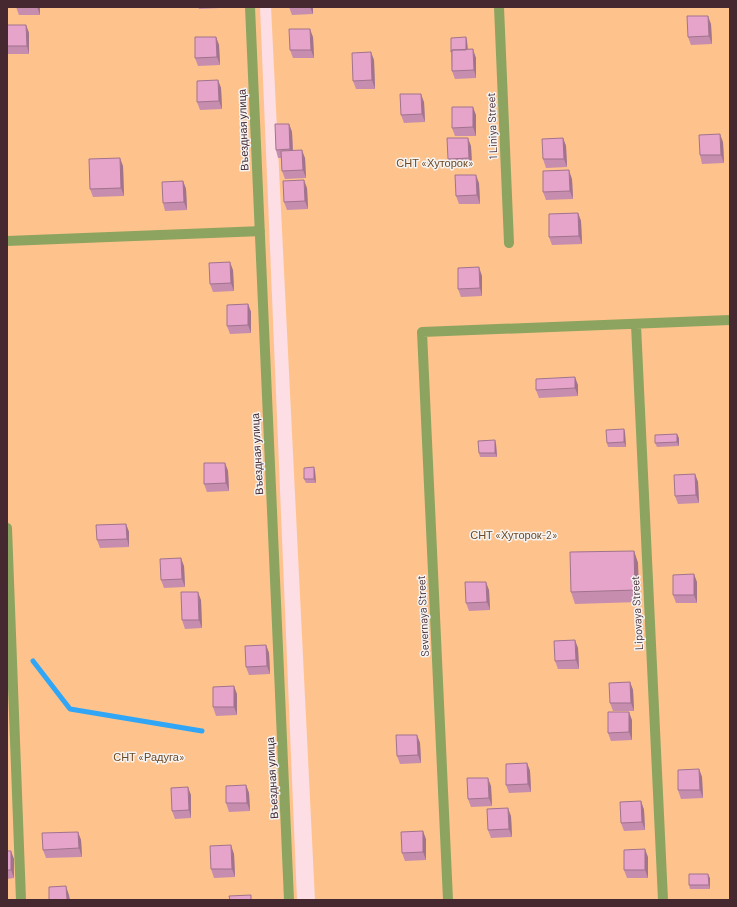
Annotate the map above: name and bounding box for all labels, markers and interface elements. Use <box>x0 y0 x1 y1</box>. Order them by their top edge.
street label: Въездная улица <box>235 88 250 171</box>
street label: 1 Liniya Street <box>484 92 499 160</box>
park label: СНТ «Хуторок» <box>396 156 474 169</box>
street label: Въездная улица <box>248 412 265 495</box>
park label: СНТ «Хуторок-2» <box>470 528 558 541</box>
street label: Severnaya Street <box>414 575 431 657</box>
street label: Lipovaya Street <box>628 576 645 650</box>
street label: Въездная улица <box>263 736 280 819</box>
park label: СНТ «Радуга» <box>113 750 185 763</box>

